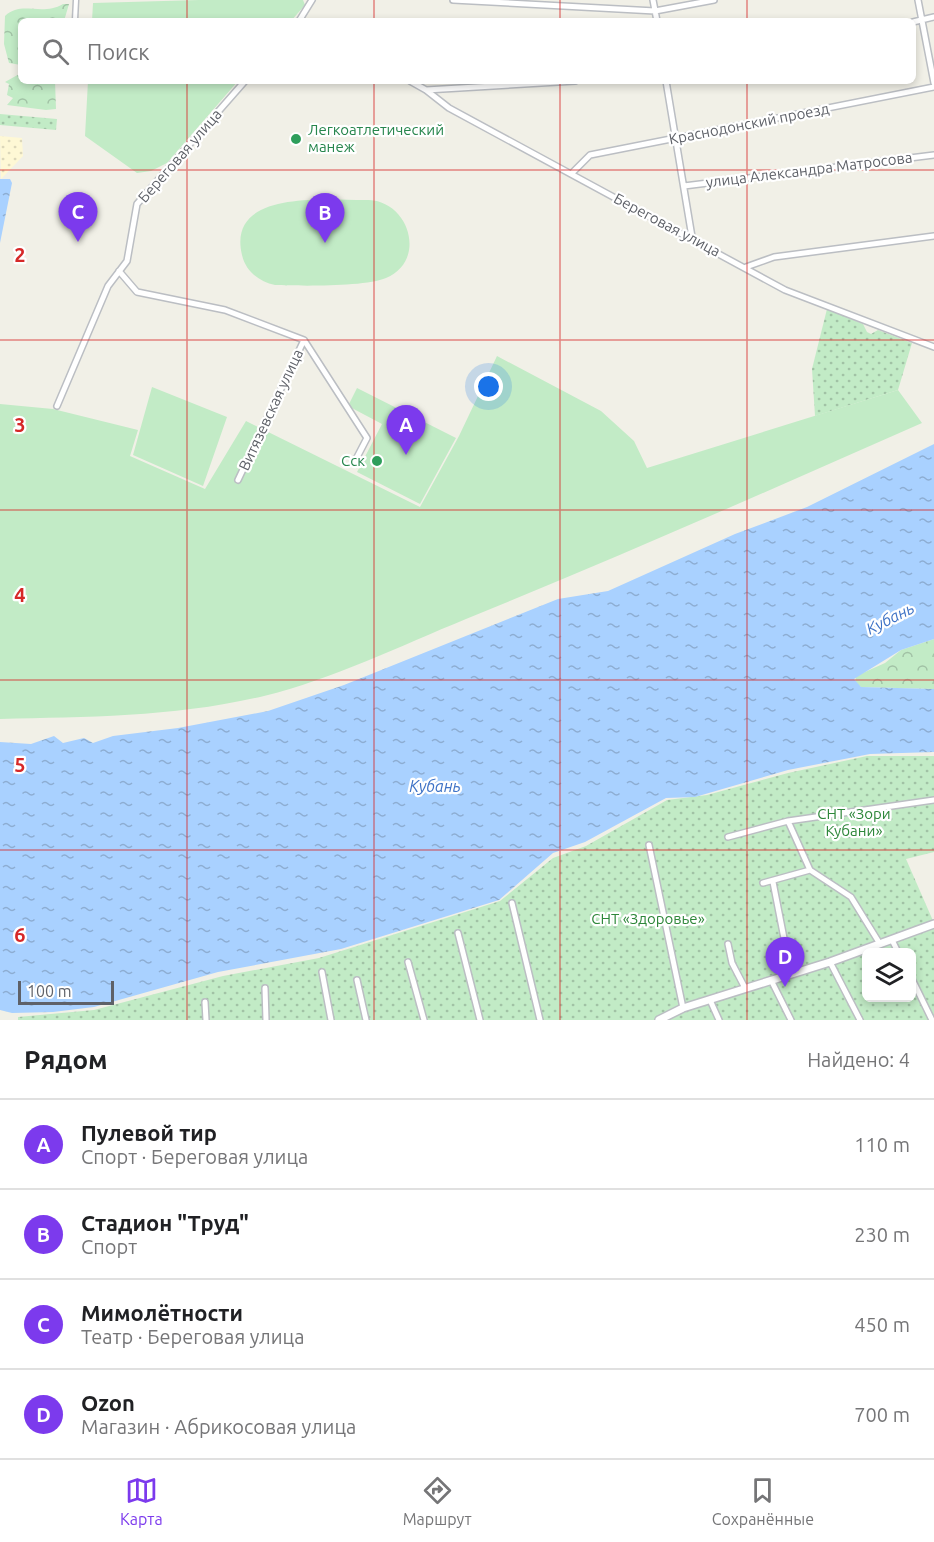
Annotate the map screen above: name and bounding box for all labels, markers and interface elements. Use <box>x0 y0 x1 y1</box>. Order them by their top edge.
search box <box>18 18 916 84</box>
icon: search <box>39 35 72 68</box>
text: Поиск <box>87 39 150 64</box>
street label: Краснодонский проезд <box>667 100 831 147</box>
street label: Береговая улица <box>135 106 225 206</box>
place label: Легкоатлетический манеж <box>308 121 444 155</box>
marker: Легкоатлетический манеж <box>289 132 303 146</box>
street label: улица Александра Матросова <box>705 148 913 191</box>
street label: Береговая улица <box>611 189 723 260</box>
pin: C <box>58 192 98 242</box>
pin: B <box>306 194 344 243</box>
text: 2 <box>14 243 26 266</box>
street label: Витязевская улица <box>235 346 306 473</box>
your location <box>474 372 503 401</box>
pin: A <box>386 406 426 455</box>
text: 3 <box>14 413 26 436</box>
place label: Сск <box>341 452 365 469</box>
marker: Сск <box>370 454 384 468</box>
text: 4 <box>14 583 26 606</box>
water label: Кубань <box>863 598 917 638</box>
text: 5 <box>14 753 26 776</box>
water label: Кубань <box>409 777 461 795</box>
park label: СНТ «Зори Кубани» <box>817 805 891 839</box>
park label: СНТ «Здоровье» <box>591 910 705 927</box>
text: 6 <box>14 923 26 946</box>
pin: D <box>766 938 804 987</box>
map controls <box>862 948 916 1002</box>
button: layers <box>862 948 916 1002</box>
scale bar <box>18 978 114 1006</box>
text: 100 m <box>27 982 72 1000</box>
text: Рядом <box>24 1045 108 1074</box>
text: Найдено: 4 <box>807 1048 910 1071</box>
text: Пулевой тир <box>81 1120 217 1145</box>
text: A <box>36 1133 51 1156</box>
text: 110 m <box>854 1133 910 1156</box>
text: Спорт · Береговая улица <box>81 1145 308 1168</box>
text: Стадион "Труд" <box>81 1210 249 1235</box>
text: B <box>37 1223 50 1246</box>
text: 230 m <box>854 1223 910 1246</box>
text: Спорт <box>81 1235 137 1258</box>
text: Мимолётности <box>81 1300 243 1325</box>
text: C <box>37 1313 50 1336</box>
text: 450 m <box>854 1313 910 1336</box>
text: Театр · Береговая улица <box>81 1325 304 1348</box>
text: Ozon <box>81 1390 135 1415</box>
text: D <box>36 1403 51 1426</box>
text: 700 m <box>854 1403 910 1426</box>
text: Магазин · Абрикосовая улица <box>81 1415 356 1438</box>
tab: Карта <box>120 1474 163 1528</box>
tab: Маршрут <box>403 1474 472 1528</box>
tab: Сохранённые <box>712 1474 814 1528</box>

